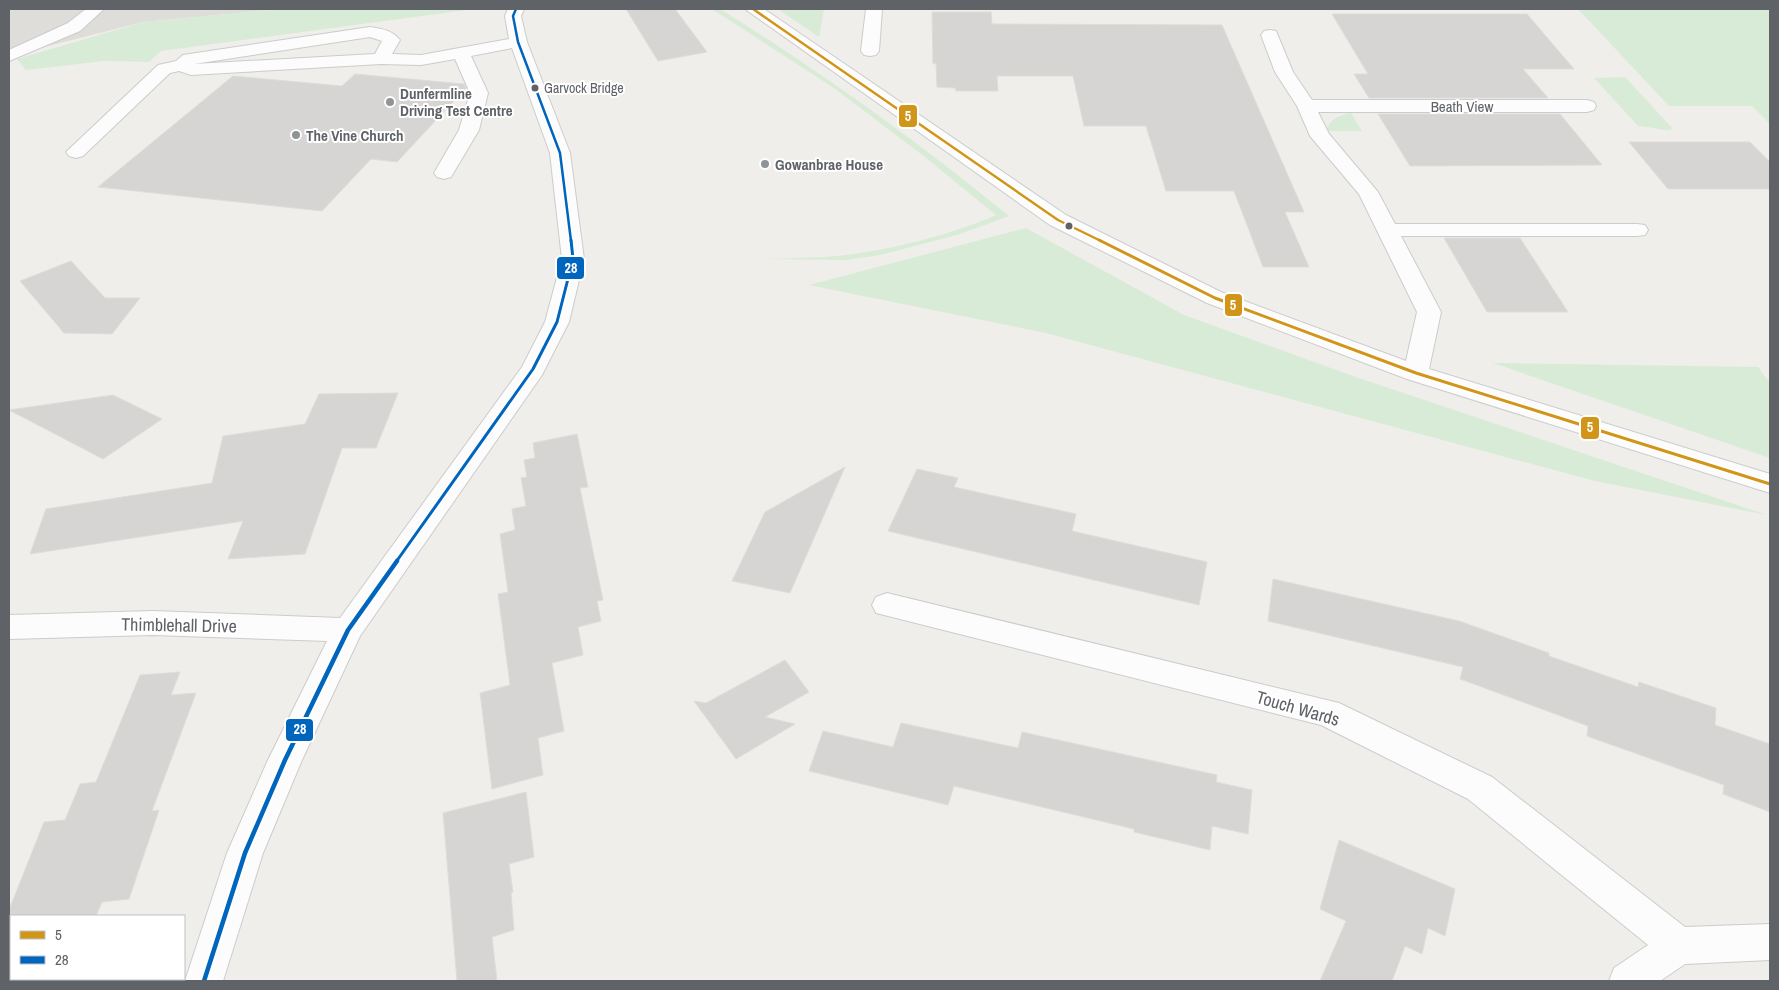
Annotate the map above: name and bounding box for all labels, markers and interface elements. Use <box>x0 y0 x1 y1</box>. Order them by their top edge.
place label: Garvock Bridge <box>544 79 624 97</box>
place label: Dunfermline Driving Test Centre <box>400 83 513 121</box>
marker: Garvock Bridge <box>530 83 540 93</box>
marker: Dunfermline Driving Test Centre <box>384 96 396 108</box>
street label: Beath View <box>1431 96 1493 117</box>
line badge: 5 <box>898 104 918 128</box>
text: 5 <box>905 107 912 125</box>
place label: The Vine Church <box>306 125 404 146</box>
marker: The Vine Church <box>290 129 302 141</box>
place label: Gowanbrae House <box>775 154 883 175</box>
marker: Gowanbrae House <box>759 158 771 170</box>
unlabelled marker <box>1064 221 1074 231</box>
line badge: 28 <box>556 256 585 280</box>
text: 28 <box>565 259 577 277</box>
line badge: 5 <box>1224 293 1243 317</box>
text: 5 <box>1230 296 1237 314</box>
line badge: 5 <box>1580 416 1600 440</box>
text: 5 <box>1587 418 1594 436</box>
street label: Thimblehall Drive <box>121 611 237 639</box>
street label: Touch Wards <box>1253 684 1343 732</box>
line badge: 28 <box>285 718 314 742</box>
text: 28 <box>294 720 306 738</box>
legend <box>10 915 185 980</box>
text: 5 <box>55 924 62 945</box>
text: 28 <box>55 949 69 970</box>

